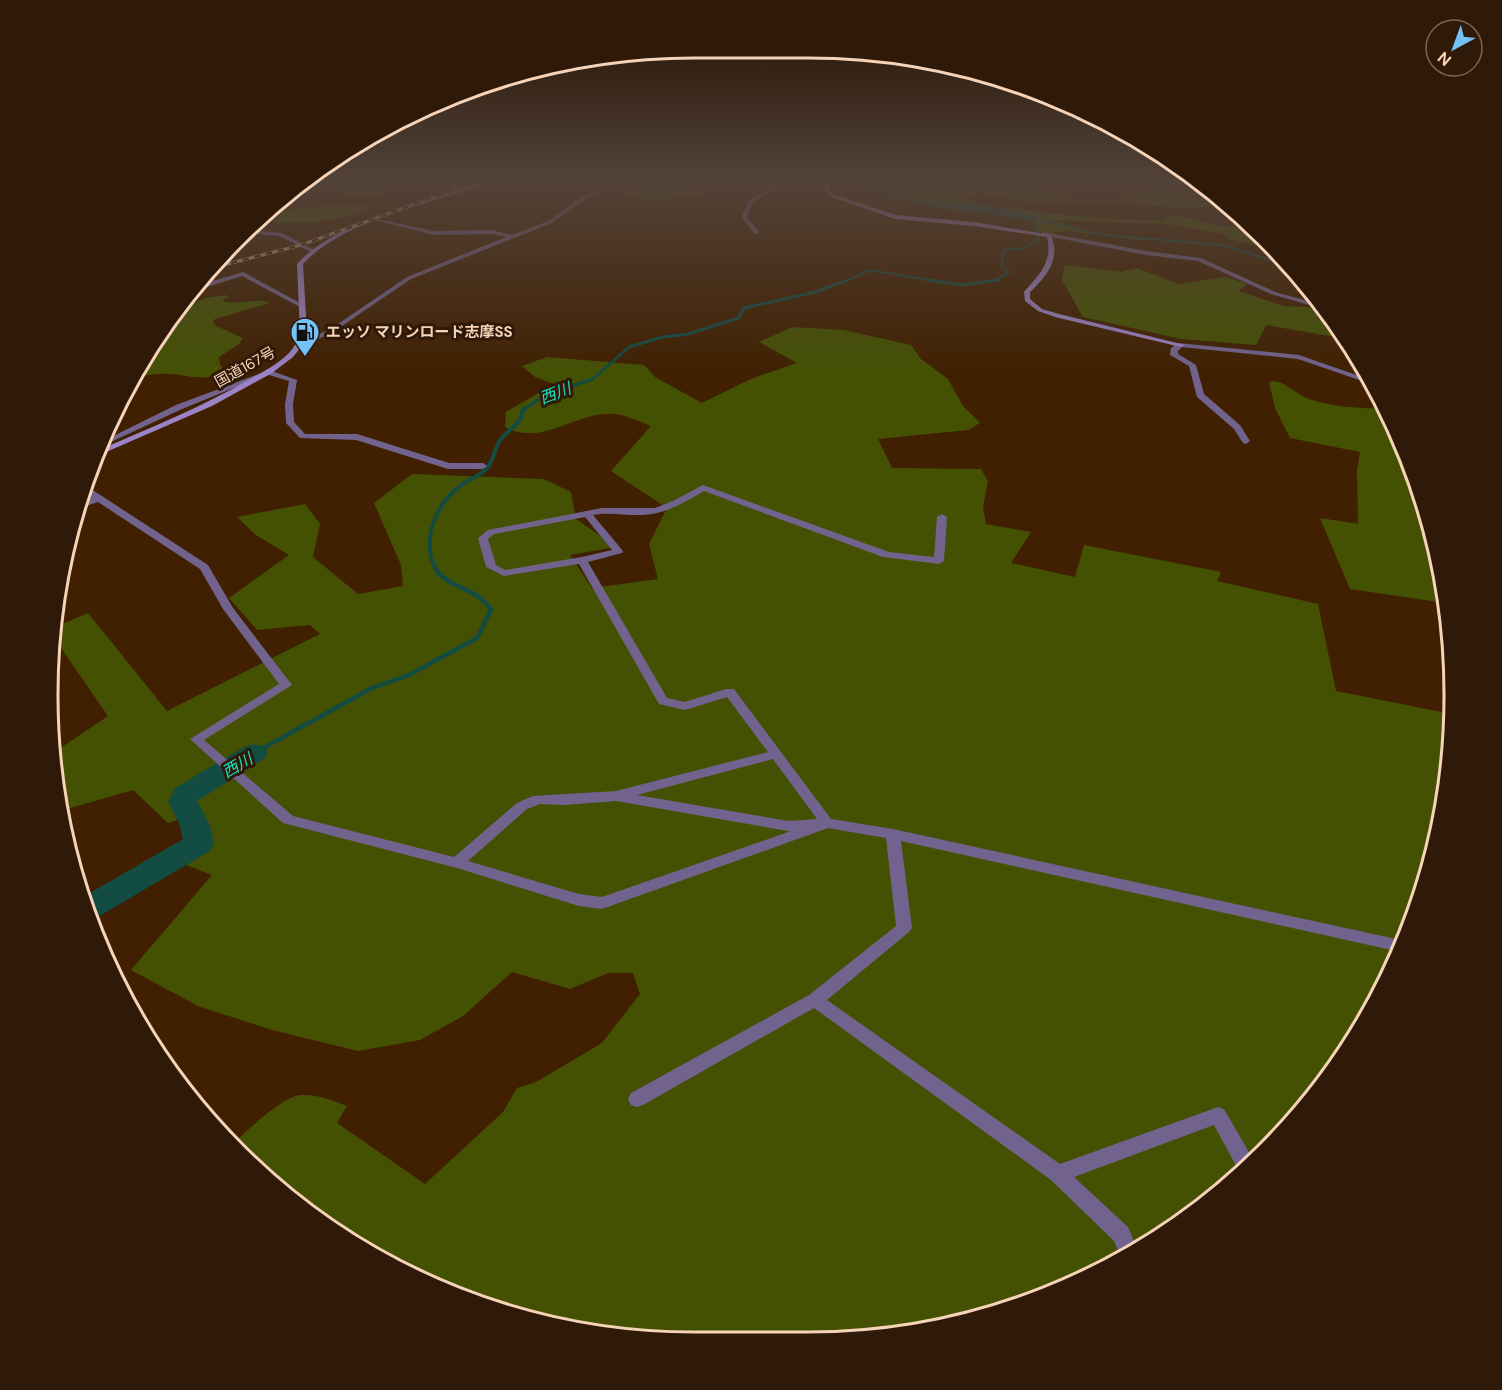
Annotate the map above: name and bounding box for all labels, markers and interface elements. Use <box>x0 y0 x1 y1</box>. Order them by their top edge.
north arrow <box>1424 18 1484 78</box>
text: N <box>1433 47 1456 71</box>
fuel station icon: エッソ マリンロード志摩SS <box>289 316 321 358</box>
place label: エッソ マリンロード志摩SS <box>326 322 513 342</box>
street label: 国道167号 <box>211 342 279 392</box>
water label: 西川 <box>536 377 576 409</box>
water label: 西川 <box>218 747 258 783</box>

